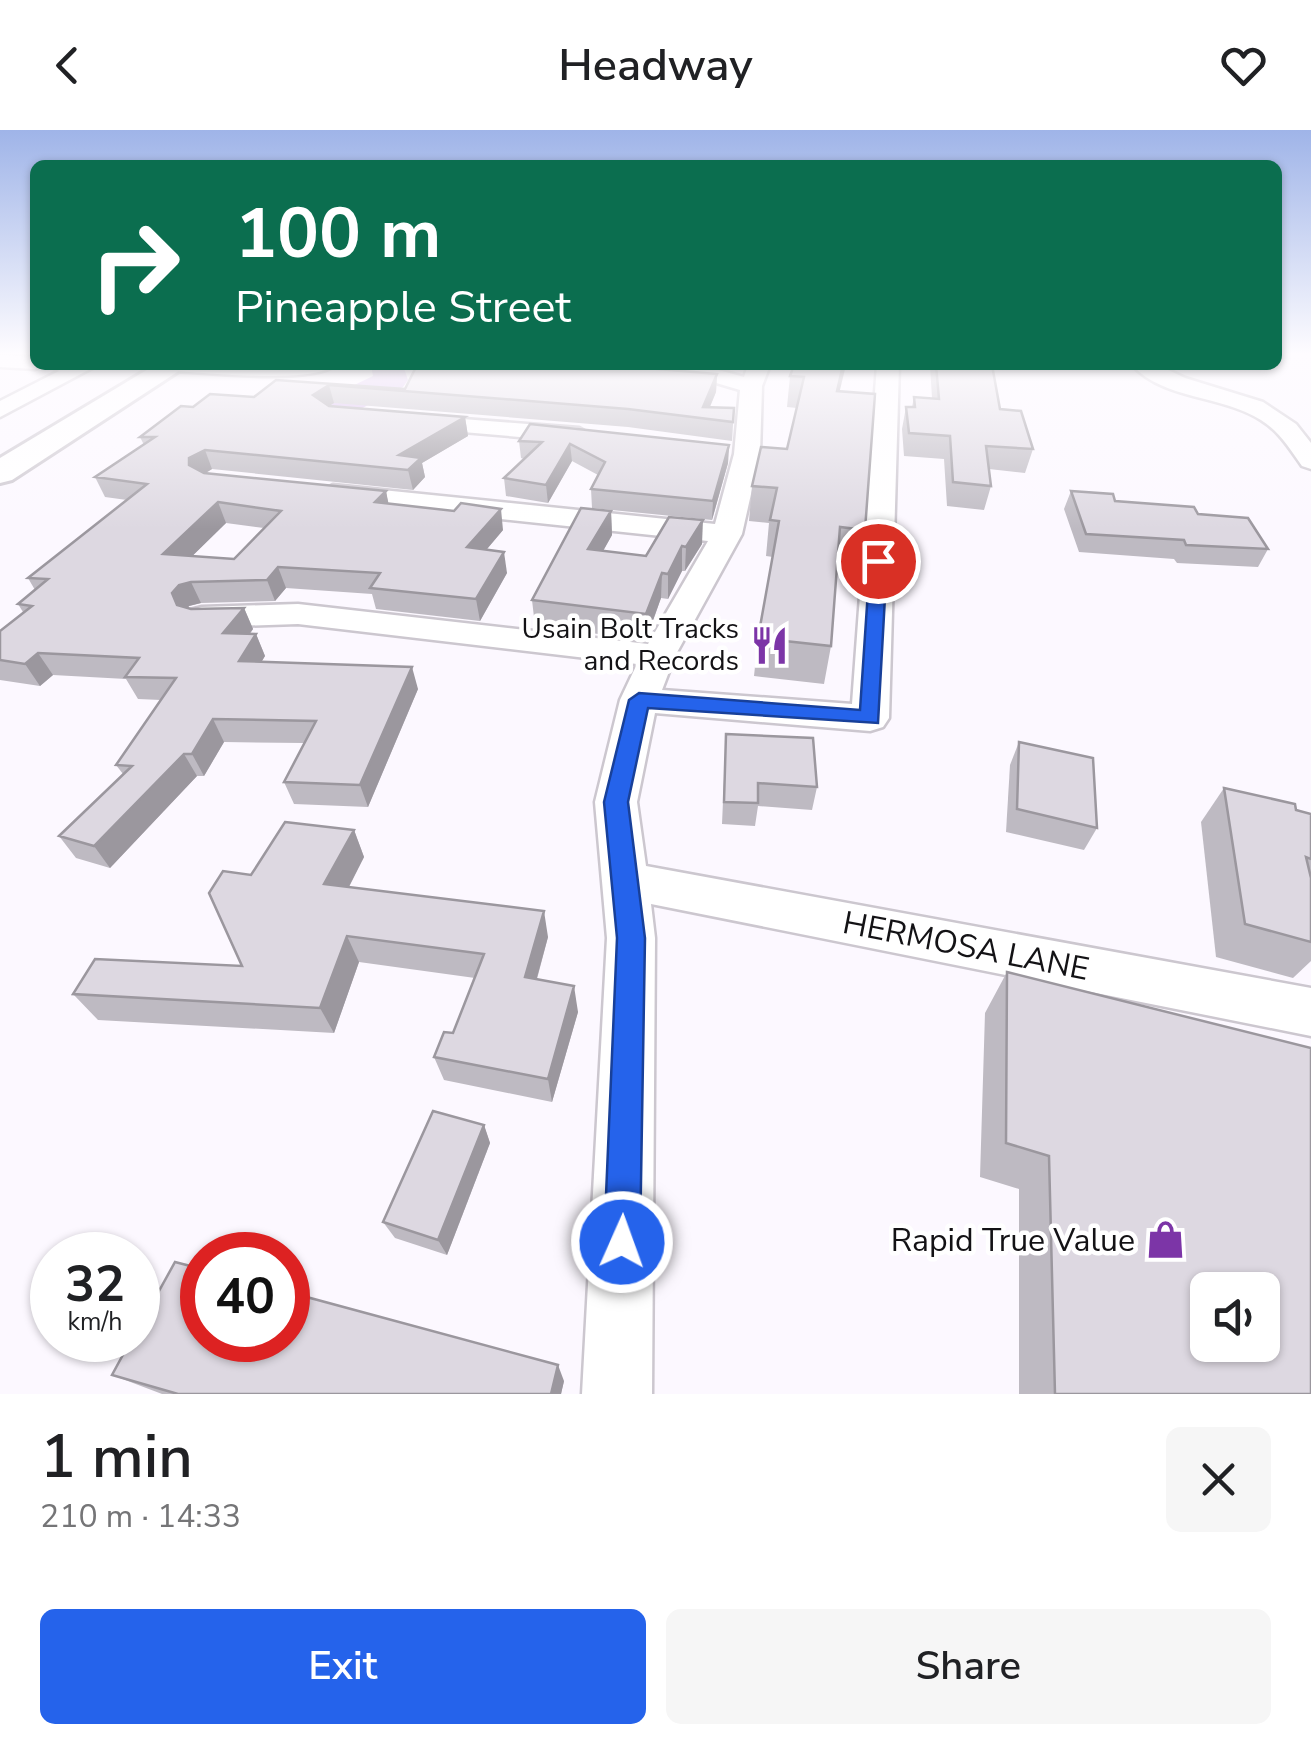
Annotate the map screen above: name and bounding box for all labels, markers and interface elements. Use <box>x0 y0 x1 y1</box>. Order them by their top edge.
text: Headway <box>558 35 753 96</box>
icon: back <box>40 38 95 93</box>
icon: heart <box>1216 38 1271 93</box>
text: 100 m <box>235 186 441 282</box>
icon: right <box>70 200 200 330</box>
text: Pineapple Street <box>235 277 571 338</box>
pin <box>836 519 921 604</box>
icon: arrive <box>851 534 906 589</box>
place label: Usain Bolt Tracks and Records <box>522 610 739 680</box>
restaurant icon: Usain Bolt Tracks and Records <box>748 624 790 666</box>
street label: HERMOSA LANE <box>839 901 1093 991</box>
position arrow <box>570 1190 674 1294</box>
place label: Rapid True Value <box>891 1219 1135 1262</box>
shop icon: Rapid True Value <box>1144 1219 1186 1261</box>
speed limit sign: 40 <box>180 1232 310 1362</box>
text: 32 <box>65 1250 125 1319</box>
map controls <box>1190 1272 1280 1362</box>
button: sound <box>1190 1272 1280 1362</box>
text: km/h <box>67 1305 123 1339</box>
text: 1 min <box>40 1416 193 1498</box>
button: close <box>1166 1427 1271 1532</box>
text: 210 m · 14:33 <box>40 1495 241 1538</box>
button: Exit <box>40 1609 646 1724</box>
button: Share <box>666 1609 1271 1724</box>

